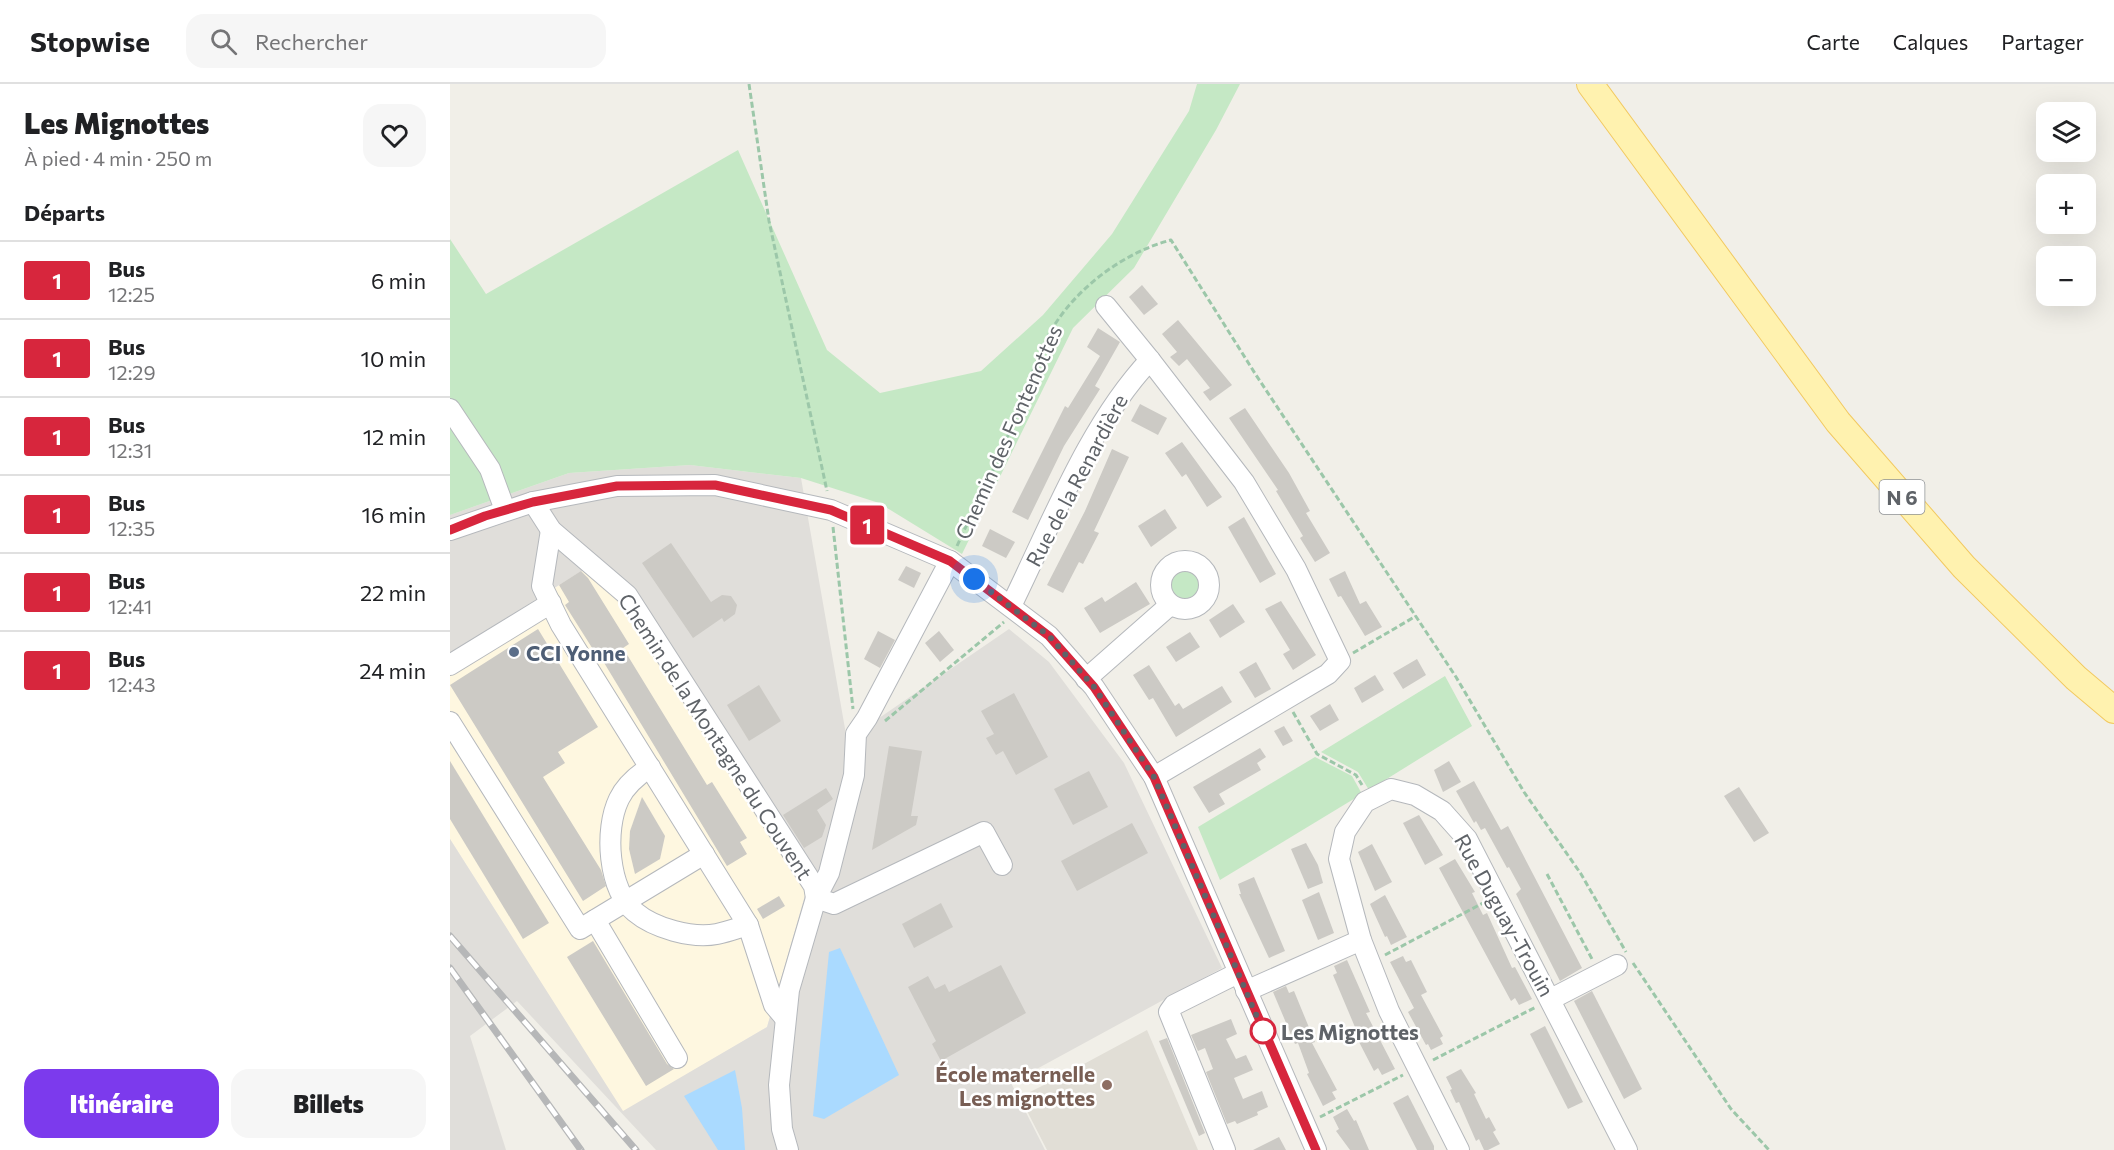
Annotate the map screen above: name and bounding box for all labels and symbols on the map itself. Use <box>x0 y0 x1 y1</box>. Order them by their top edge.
street label: Chemin des Fontenottes <box>949 321 1067 543</box>
street label: Rue de la Renardière <box>1020 390 1132 570</box>
road number: N 6 <box>1880 480 1924 514</box>
line badge: 1 <box>848 506 886 544</box>
your location <box>959 564 989 594</box>
street label: Chemin de la Montagne du Couvent <box>614 588 818 884</box>
place label: CCI Yonne <box>526 640 626 665</box>
marker: CCI Yonne <box>507 645 521 659</box>
street label: Rue Duguay-Trouin <box>1450 829 1560 1001</box>
marker: Les Mignottes <box>1250 1018 1276 1044</box>
place label: Les Mignottes <box>1281 1019 1419 1044</box>
place label: École maternelle Les mignottes <box>935 1061 1095 1110</box>
marker: École maternelle Les mignottes <box>1100 1078 1114 1092</box>

